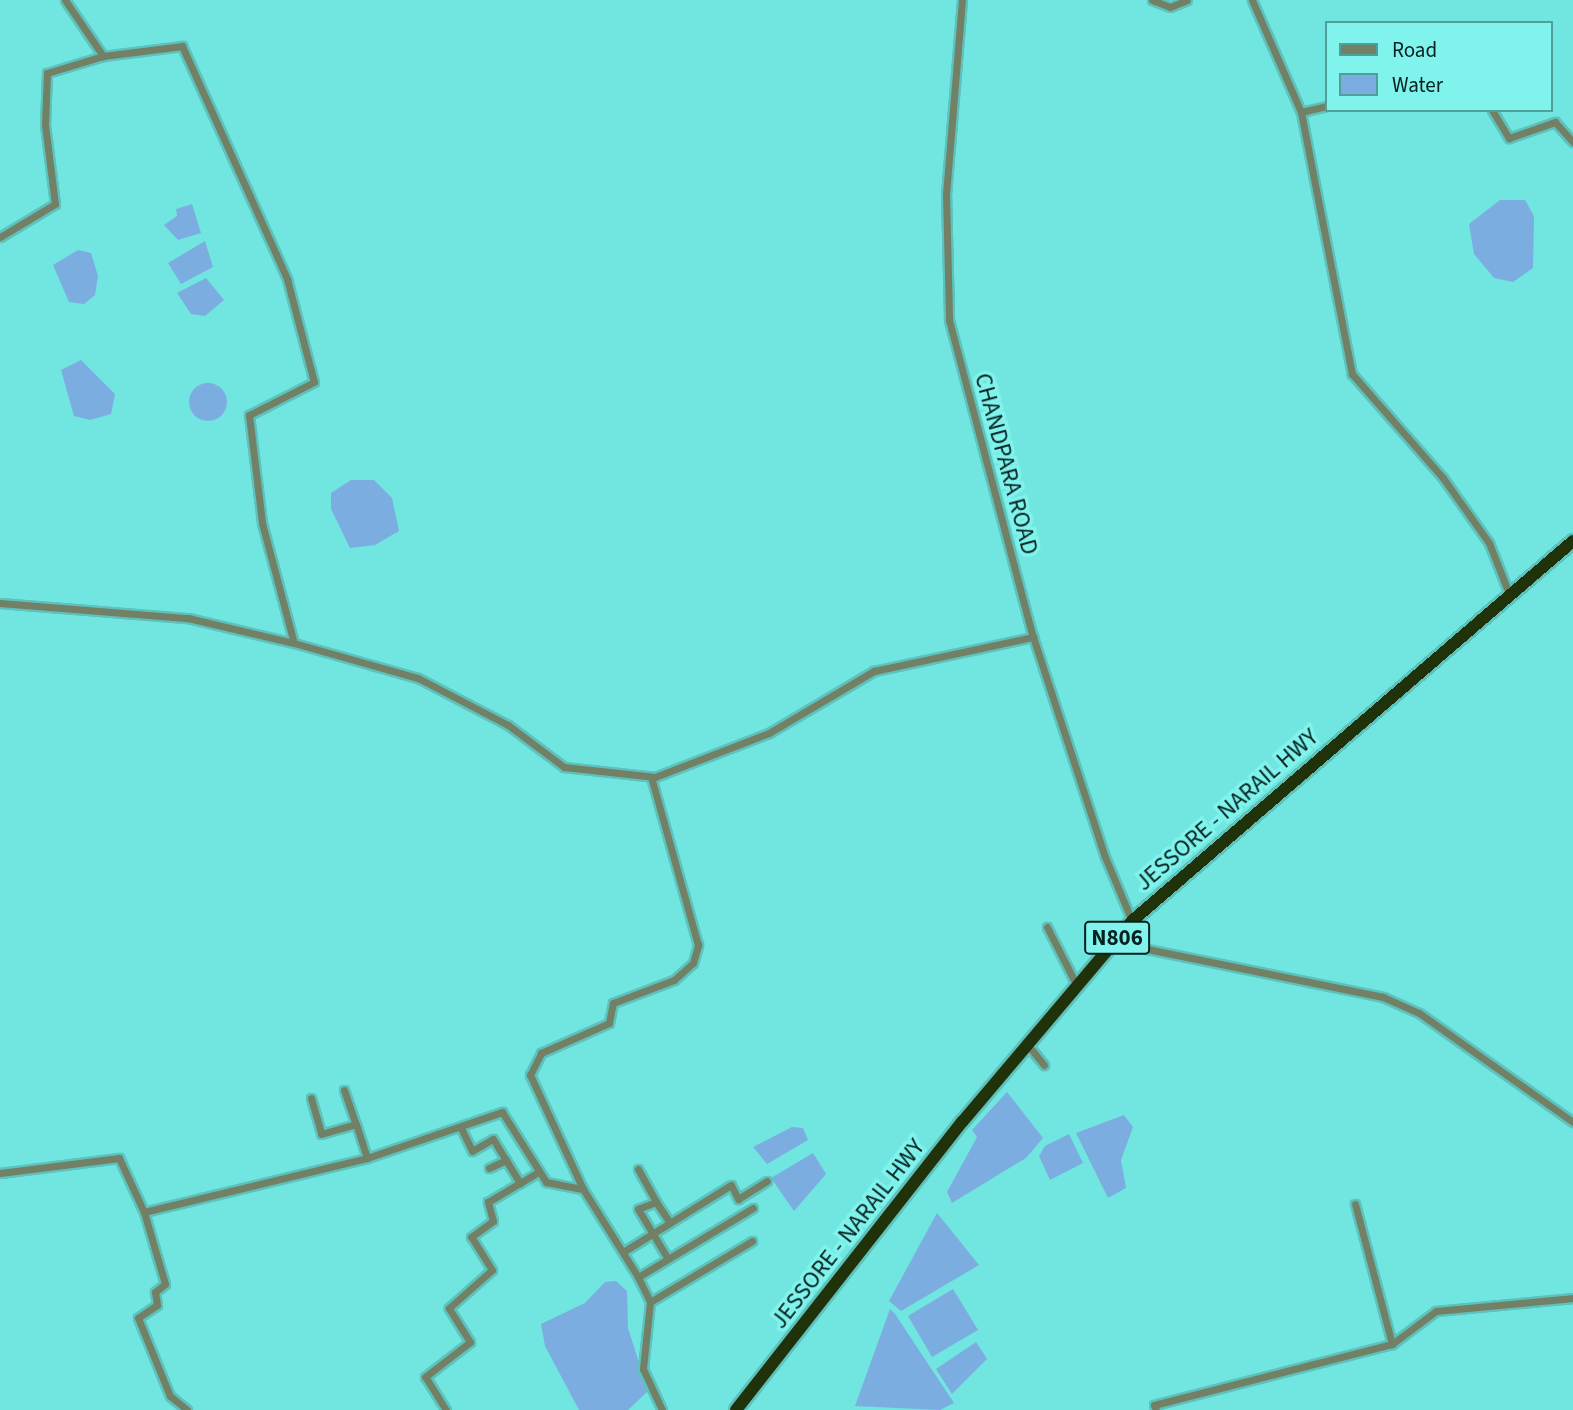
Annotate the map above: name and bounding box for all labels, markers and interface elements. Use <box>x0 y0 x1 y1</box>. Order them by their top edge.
legend <box>1324 21 1552 112</box>
text: Road <box>1392 35 1437 65</box>
text: Water <box>1392 70 1443 100</box>
street label: CHANDPARA ROAD <box>968 370 1044 558</box>
street label: JESSORE - NARAIL HWY <box>1130 723 1324 897</box>
road number: N806 <box>1084 918 1150 958</box>
street label: JESSORE - NARAIL HWY <box>765 1133 931 1335</box>

